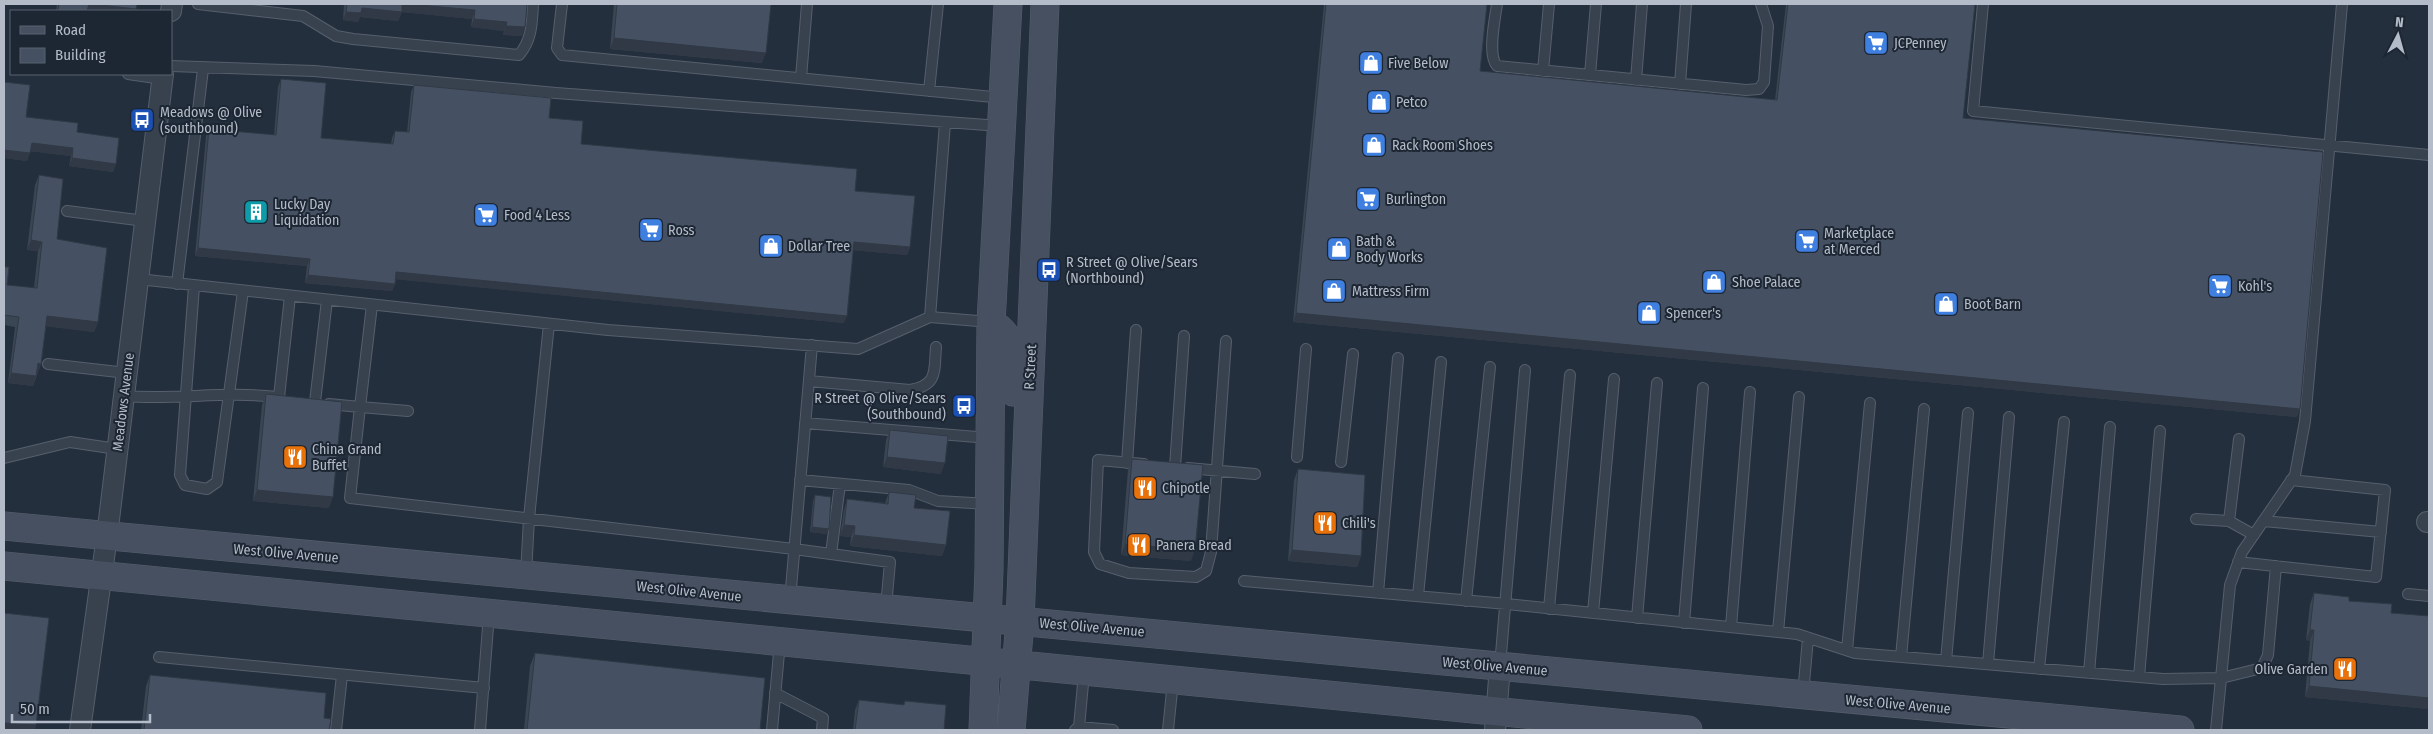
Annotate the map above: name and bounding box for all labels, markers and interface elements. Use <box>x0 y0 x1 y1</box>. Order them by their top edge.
legend <box>10 10 172 75</box>
north arrow <box>2373 10 2423 60</box>
text: N <box>2394 14 2404 31</box>
text: Road <box>55 21 86 39</box>
supermarket icon: JCPenney <box>1863 30 1889 56</box>
place label: JCPenney <box>1894 35 1947 52</box>
text: Building <box>55 46 106 64</box>
shop icon: Five Below <box>1358 50 1384 76</box>
place label: Five Below <box>1388 55 1448 72</box>
shop icon: Petco <box>1366 89 1392 115</box>
place label: Petco <box>1396 94 1427 111</box>
place label: Meadows @ Olive (southbound) <box>160 104 262 137</box>
bus stop icon: Meadows @ Olive (southbound) <box>129 107 155 133</box>
shop icon: Rack Room Shoes <box>1361 132 1387 158</box>
place label: Rack Room Shoes <box>1392 137 1493 154</box>
supermarket icon: Burlington <box>1355 186 1381 212</box>
place label: Burlington <box>1386 191 1446 208</box>
place label: Lucky Day Liquidation <box>274 196 339 229</box>
building icon: Lucky Day Liquidation <box>243 199 269 225</box>
supermarket icon: Food 4 Less <box>473 202 499 228</box>
place label: Food 4 Less <box>504 207 570 224</box>
supermarket icon: Ross <box>638 217 664 243</box>
place label: Ross <box>668 222 695 239</box>
place label: Marketplace at Merced <box>1824 225 1894 258</box>
supermarket icon: Marketplace at Merced <box>1794 228 1820 254</box>
shop icon: Dollar Tree <box>758 233 784 259</box>
place label: Bath & Body Works <box>1356 233 1423 266</box>
shop icon: Bath & Body Works <box>1326 236 1352 262</box>
place label: Dollar Tree <box>788 238 850 255</box>
place label: R Street @ Olive/Sears (Northbound) <box>1066 254 1198 287</box>
bus stop icon: R Street @ Olive/Sears (Northbound) <box>1036 257 1062 283</box>
shop icon: Shoe Palace <box>1701 269 1727 295</box>
supermarket icon: Kohl's <box>2207 273 2233 299</box>
place label: Shoe Palace <box>1732 274 1800 291</box>
shop icon: Mattress Firm <box>1321 278 1347 304</box>
place label: Kohl's <box>2238 278 2272 295</box>
place label: Mattress Firm <box>1352 283 1429 300</box>
shop icon: Boot Barn <box>1933 291 1959 317</box>
place label: Boot Barn <box>1964 296 2021 313</box>
shop icon: Spencer's <box>1636 300 1662 326</box>
place label: Spencer's <box>1666 305 1721 322</box>
street label: R Street <box>1021 344 1040 390</box>
street label: Meadows Avenue <box>109 352 138 452</box>
place label: R Street @ Olive/Sears (Southbound) <box>814 390 946 423</box>
bus stop icon: R Street @ Olive/Sears (Southbound) <box>951 393 977 419</box>
place label: China Grand Buffet <box>312 441 382 474</box>
restaurant icon: China Grand Buffet <box>282 444 308 470</box>
restaurant icon: Chipotle <box>1132 475 1158 501</box>
place label: Chipotle <box>1162 480 1210 497</box>
restaurant icon: Chili's <box>1312 510 1338 536</box>
place label: Chili's <box>1342 515 1376 532</box>
restaurant icon: Panera Bread <box>1126 532 1152 558</box>
place label: Panera Bread <box>1156 537 1232 554</box>
street label: West Olive Avenue <box>233 540 339 567</box>
street label: West Olive Avenue <box>636 578 742 605</box>
street label: West Olive Avenue <box>1039 614 1145 641</box>
street label: West Olive Avenue <box>1442 653 1548 680</box>
restaurant icon: Olive Garden <box>2332 656 2358 682</box>
place label: Olive Garden <box>2254 661 2328 678</box>
street label: West Olive Avenue <box>1845 691 1951 718</box>
scale bar <box>12 692 150 724</box>
text: 50 m <box>20 700 50 718</box>

